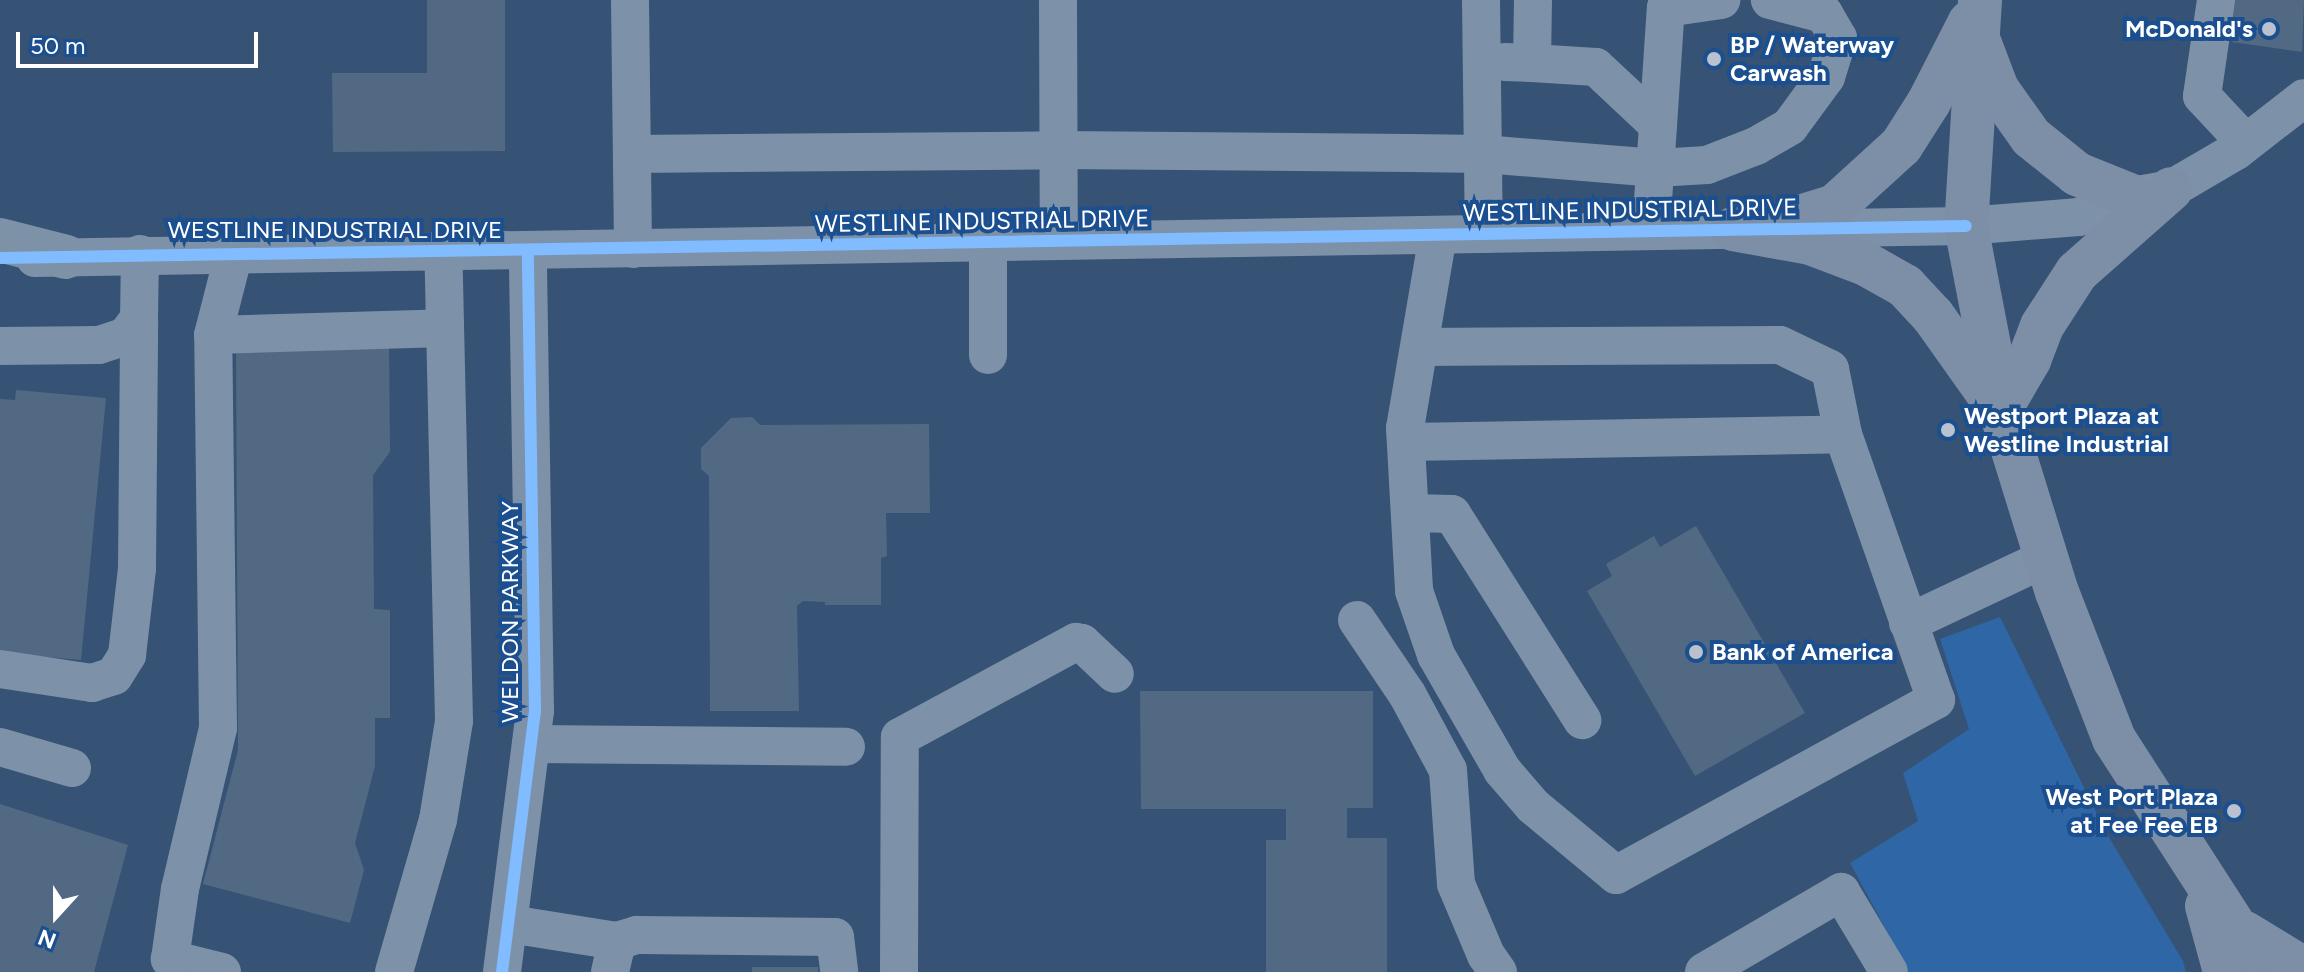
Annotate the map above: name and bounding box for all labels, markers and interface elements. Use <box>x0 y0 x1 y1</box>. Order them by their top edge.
place label: McDonald's <box>2125 15 2253 43</box>
scale bar <box>20 16 262 66</box>
marker: McDonald's <box>2260 20 2278 38</box>
text: 50 m <box>30 31 86 60</box>
place label: BP / Waterway Carwash <box>1730 31 1894 87</box>
marker: BP / Waterway Carwash <box>1705 50 1723 68</box>
street label: WESTLINE INDUSTRIAL DRIVE <box>1463 193 1797 227</box>
street label: WESTLINE INDUSTRIAL DRIVE <box>815 204 1149 238</box>
street label: WESTLINE INDUSTRIAL DRIVE <box>168 216 502 244</box>
place label: Westport Plaza at Westline Industrial <box>1964 402 2169 458</box>
marker: Westport Plaza at Westline Industrial <box>1939 421 1957 439</box>
street label: WELDON PARKWAY <box>496 501 524 723</box>
place label: Bank of America <box>1712 638 1893 666</box>
marker: Bank of America <box>1687 643 1705 661</box>
place label: West Port Plaza at Fee Fee EB <box>2045 783 2218 839</box>
marker: West Port Plaza at Fee Fee EB <box>2225 802 2243 820</box>
north arrow <box>16 876 96 956</box>
text: N <box>34 923 60 955</box>

